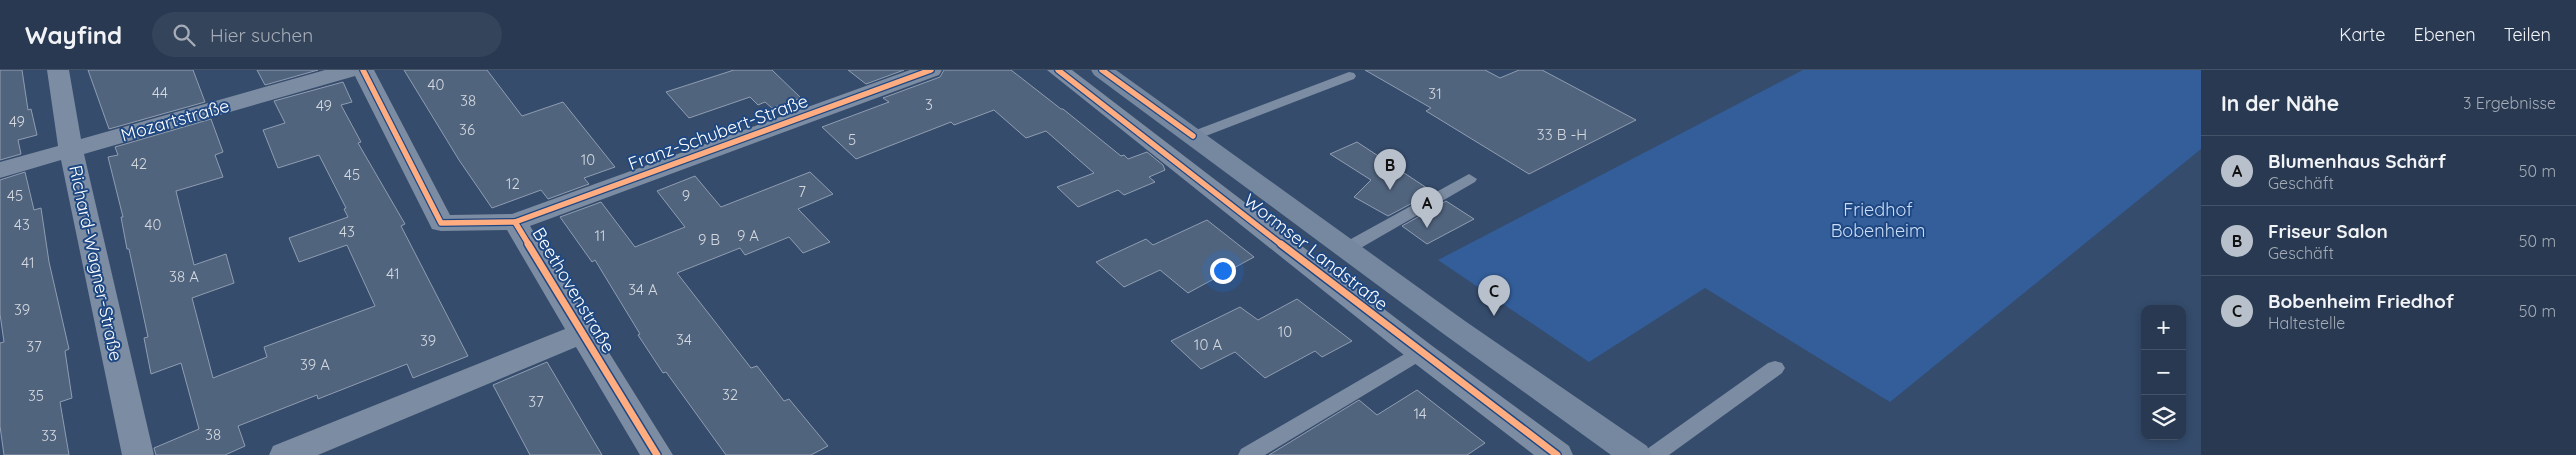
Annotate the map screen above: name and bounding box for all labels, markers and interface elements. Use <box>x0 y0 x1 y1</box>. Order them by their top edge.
search box <box>152 12 502 57</box>
text: Wayfind <box>25 20 122 50</box>
icon: search <box>170 21 198 49</box>
text: Hier suchen <box>210 23 313 47</box>
text: Karte <box>2339 23 2385 46</box>
text: Ebenen <box>2413 23 2476 46</box>
text: Teilen <box>2504 23 2551 46</box>
house number: 40 <box>428 75 444 94</box>
house number: 44 <box>152 83 168 102</box>
house number: 31 <box>1428 84 1442 103</box>
street label: Franz-Schubert-Straße <box>625 89 811 175</box>
text: In der Nähe <box>2221 90 2339 116</box>
house number: 38 <box>460 91 476 110</box>
text: 3 Ergebnisse <box>2463 93 2556 113</box>
street label: Mozartstraße <box>118 94 232 146</box>
house number: 3 <box>925 95 933 114</box>
house number: 49 <box>316 96 332 115</box>
house number: 49 <box>9 112 25 131</box>
house number: 36 <box>459 120 475 139</box>
house number: 33 B -H <box>1537 125 1587 144</box>
house number: 5 <box>848 130 856 149</box>
pin: B <box>1374 149 1406 190</box>
text: Blumenhaus Schärf <box>2268 149 2446 173</box>
house number: 10 <box>581 150 595 169</box>
house number: 42 <box>131 154 147 173</box>
text: A <box>2232 161 2242 181</box>
text: 50 m <box>2519 161 2556 181</box>
street label: Richard-Wagner-Straße <box>64 163 128 363</box>
house number: 45 <box>344 165 360 184</box>
text: Geschäft <box>2268 173 2334 193</box>
house number: 12 <box>506 174 520 193</box>
house number: 7 <box>798 182 806 201</box>
house number: 45 <box>7 186 23 205</box>
house number: 9 <box>682 186 690 205</box>
pin: A <box>1411 187 1443 228</box>
street label: Wormser Landstraße <box>1239 188 1393 316</box>
park label: Friedhof Bobenheim <box>1831 198 1925 242</box>
house number: 43 <box>14 215 30 234</box>
house number: 40 <box>145 215 161 234</box>
text: Friseur Salon <box>2268 219 2388 243</box>
house number: 43 <box>339 222 355 241</box>
street label: Beethovenstraße <box>527 223 621 357</box>
house number: 11 <box>594 226 606 245</box>
house number: 9 A <box>737 226 759 245</box>
house number: 9 B <box>698 230 720 249</box>
text: B <box>2232 231 2242 251</box>
text: 50 m <box>2519 231 2556 251</box>
text: Geschäft <box>2268 243 2334 263</box>
house number: 41 <box>21 253 35 272</box>
your location <box>1210 258 1236 284</box>
house number: 41 <box>386 264 400 283</box>
house number: 38 A <box>169 267 199 286</box>
pin: C <box>1478 275 1510 316</box>
house number: 34 A <box>628 280 658 299</box>
text: Bobenheim Friedhof <box>2268 289 2454 313</box>
house number: 39 <box>14 300 30 319</box>
text: C <box>2232 301 2242 321</box>
text: 50 m <box>2519 301 2556 321</box>
map controls <box>2141 305 2186 440</box>
button: + <box>2141 305 2186 350</box>
text: Haltestelle <box>2268 313 2345 333</box>
house number: 10 <box>1278 322 1292 341</box>
house number: 34 <box>676 330 692 349</box>
house number: 39 <box>420 331 436 350</box>
house number: 10 A <box>1194 335 1222 354</box>
house number: 37 <box>26 337 42 356</box>
button: − <box>2141 350 2186 395</box>
house number: 39 A <box>300 355 330 374</box>
house number: 32 <box>722 385 738 404</box>
house number: 35 <box>28 386 44 405</box>
house number: 37 <box>528 392 544 411</box>
button: layers <box>2141 395 2186 440</box>
house number: 14 <box>1413 404 1427 423</box>
house number: 38 <box>205 425 221 444</box>
house number: 33 <box>41 426 57 445</box>

